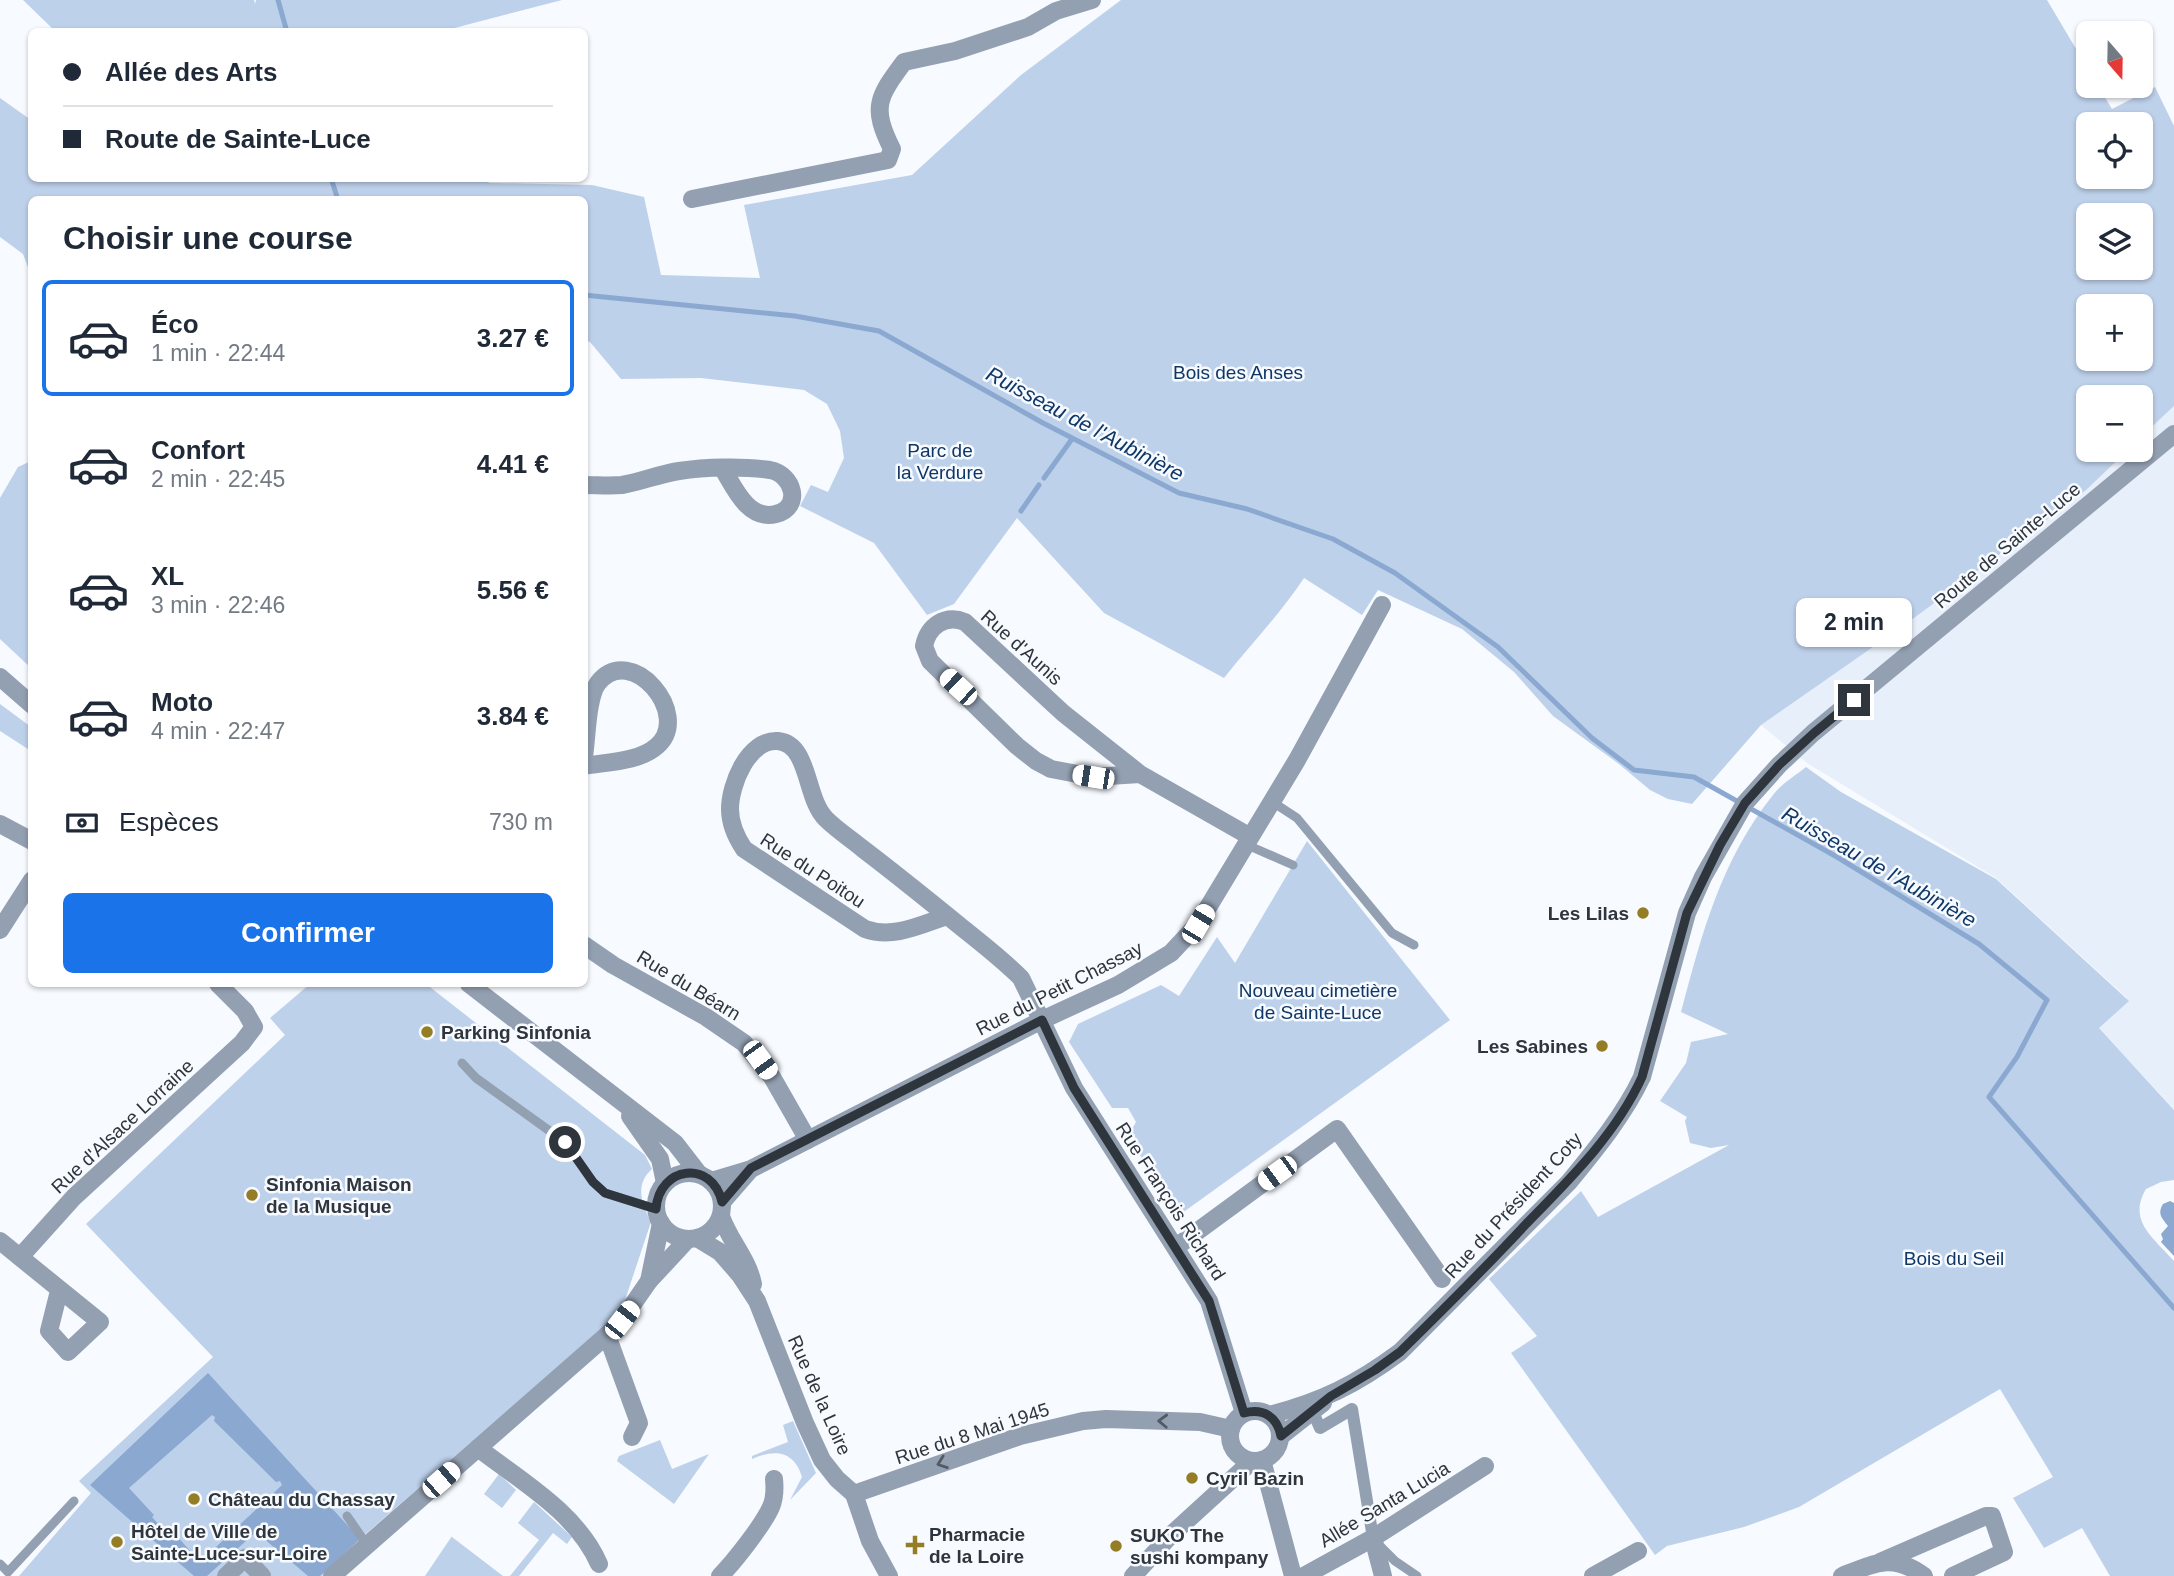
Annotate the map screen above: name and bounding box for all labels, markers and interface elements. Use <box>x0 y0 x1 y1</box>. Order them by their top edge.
north arrow <box>2076 21 2152 98</box>
map controls <box>2076 21 2153 462</box>
text: Allée des Arts <box>105 57 277 87</box>
button: locate <box>2076 112 2153 189</box>
text: Route de Sainte-Luce <box>105 124 371 154</box>
button: layers <box>2076 203 2153 280</box>
text: Choisir une course <box>63 220 353 256</box>
button: + <box>2076 294 2153 371</box>
icon: car <box>67 307 130 370</box>
text: Éco <box>151 309 199 339</box>
text: 3.27 € <box>477 323 549 353</box>
text: 1 min · 22:44 <box>151 340 285 366</box>
water label: Ruisseau de l'Aubinière <box>983 362 1188 485</box>
park label: Bois des Anses <box>1173 362 1303 383</box>
button: − <box>2076 385 2153 462</box>
icon: car <box>67 433 130 496</box>
text: Confort <box>151 435 245 465</box>
park label: Parc de la Verdure <box>897 440 983 483</box>
text: 4.41 € <box>477 449 549 479</box>
text: 2 min · 22:45 <box>151 466 285 492</box>
street label: Route de Sainte-Luce <box>1930 478 2084 612</box>
icon: car <box>67 559 130 622</box>
text: XL <box>151 561 184 591</box>
text: 5.56 € <box>477 575 549 605</box>
text: 3 min · 22:46 <box>151 592 285 618</box>
callout: 2 min <box>1796 598 1912 648</box>
street label: Rue d'Aunis <box>977 605 1067 689</box>
text: 2 min <box>1824 609 1884 635</box>
car <box>936 665 981 709</box>
route end <box>1838 684 1870 716</box>
icon: car <box>67 685 130 748</box>
text: Moto <box>151 687 213 717</box>
text: 3.84 € <box>477 701 549 731</box>
text: 4 min · 22:47 <box>151 718 285 744</box>
car <box>1071 763 1116 791</box>
water label: Ruisseau de l'Aubinière <box>1778 802 1980 932</box>
icon: cash <box>63 804 101 842</box>
text: Espèces <box>119 807 219 837</box>
text: 730 m <box>489 809 553 835</box>
street label: Rue du Poitou <box>757 829 869 912</box>
button: Confirmer <box>63 893 553 973</box>
car <box>1179 901 1218 947</box>
place label: Les Lilas <box>1548 903 1629 924</box>
marker: Les Lilas <box>1635 905 1651 921</box>
street label: Rue du Petit Chassay <box>973 937 1146 1040</box>
street label: Rue du Béarn <box>633 946 744 1025</box>
park label: Nouveau cimetière de Sainte-Luce <box>1239 980 1397 1023</box>
place label: Parking Sinfonia <box>441 1022 591 1043</box>
marker: Parking Sinfonia <box>419 1024 435 1040</box>
place label: Les Sabines <box>1477 1036 1588 1057</box>
car <box>740 1037 781 1083</box>
marker: Les Sabines <box>1594 1038 1610 1054</box>
street label: Rue d'Alsace Lorraine <box>47 1055 198 1198</box>
street label: Rue François Richard <box>1112 1119 1229 1284</box>
route start <box>549 1126 581 1158</box>
street label: Rue du Président Coty <box>1440 1128 1587 1282</box>
car <box>1254 1152 1301 1194</box>
place label: Sinfonia Maison de la Musique <box>266 1174 412 1217</box>
marker: Sinfonia Maison de la Musique <box>244 1187 260 1203</box>
park label: Bois du Seil <box>1904 1248 2004 1269</box>
car <box>601 1297 644 1343</box>
street label: Rue de la Loire <box>784 1332 855 1458</box>
street label: Rue du 8 Mai 1945 <box>893 1399 1052 1468</box>
one-way arrow <box>1158 1413 1169 1428</box>
one-way arrow <box>937 1455 949 1469</box>
street label: Allée Santa Lucia <box>1315 1457 1453 1552</box>
car <box>419 1458 464 1502</box>
place label: Cyril Bazin <box>1206 1468 1304 1489</box>
marker: Cyril Bazin <box>1184 1470 1200 1486</box>
place label: Château du Chassay <box>208 1489 395 1510</box>
marker: Château du Chassay <box>186 1491 202 1507</box>
place label: Hôtel de Ville de Sainte-Luce-sur-Loire <box>131 1521 327 1564</box>
place label: Pharmacie de la Loire <box>929 1524 1025 1567</box>
place label: SUKO The sushi kompany <box>1130 1525 1269 1568</box>
marker: Hôtel de Ville de Sainte-Luce-sur-Loire <box>109 1534 125 1550</box>
marker: Pharmacie de la Loire <box>907 1537 923 1553</box>
marker: SUKO The sushi kompany <box>1108 1538 1124 1554</box>

